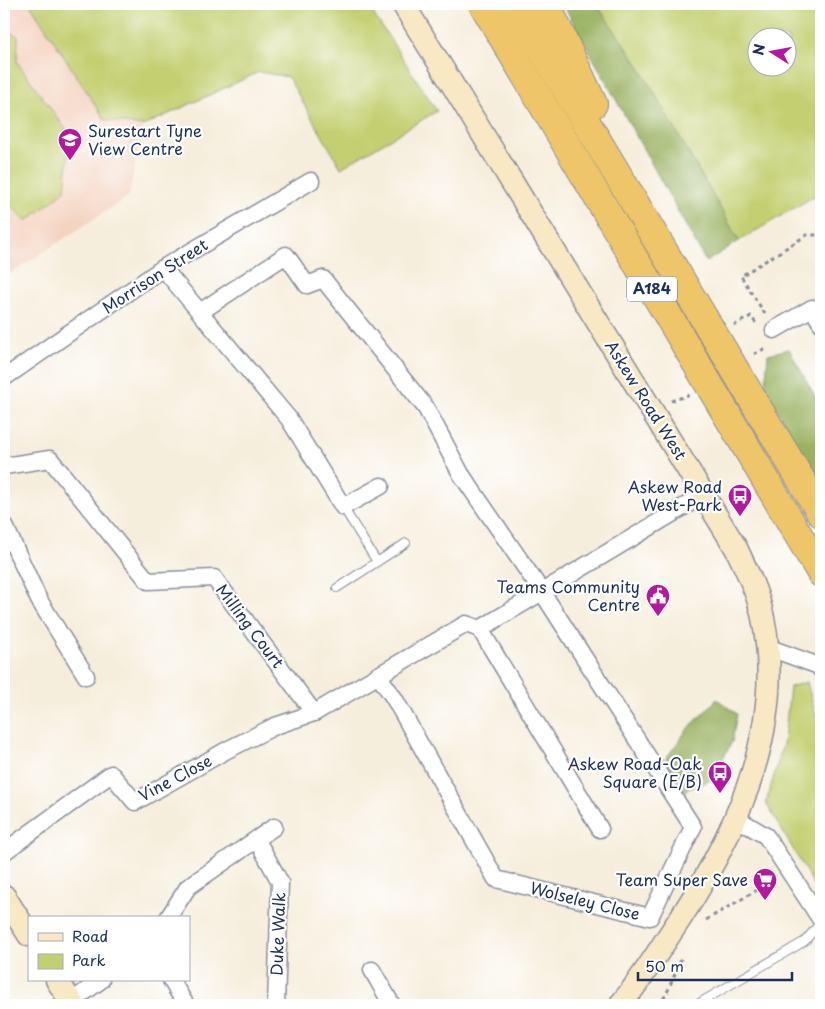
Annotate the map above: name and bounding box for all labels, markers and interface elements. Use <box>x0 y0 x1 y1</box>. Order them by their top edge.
north arrow <box>748 28 798 78</box>
text: N <box>747 42 770 57</box>
place label: Surestart Tyne View Centre <box>88 118 202 160</box>
school or university icon: Surestart Tyne View Centre <box>57 127 83 161</box>
street label: Morrison Street <box>97 232 212 318</box>
road number: A184 <box>627 276 677 302</box>
street label: Askew Road West <box>600 335 693 464</box>
place label: Askew Road West-Park <box>628 474 722 516</box>
bus stop icon: Askew Road West-Park <box>727 483 753 517</box>
place label: Teams Community Centre <box>497 574 640 616</box>
street label: Milling Court <box>211 578 291 673</box>
public building icon: Teams Community Centre <box>645 583 671 617</box>
street label: Vine Close <box>133 748 216 807</box>
place label: Askew Road-Oak Square (E/B) <box>568 751 702 793</box>
bus stop icon: Askew Road-Oak Square (E/B) <box>707 760 733 794</box>
place label: Team Super Save <box>615 867 748 891</box>
supermarket icon: Team Super Save <box>752 867 778 901</box>
street label: Wolseley Close <box>528 875 643 925</box>
street label: Duke Walk <box>264 892 290 976</box>
legend <box>28 916 190 982</box>
text: Road <box>72 924 108 947</box>
text: Park <box>72 948 106 971</box>
scale bar <box>638 949 791 981</box>
text: 50 m <box>645 954 684 977</box>

